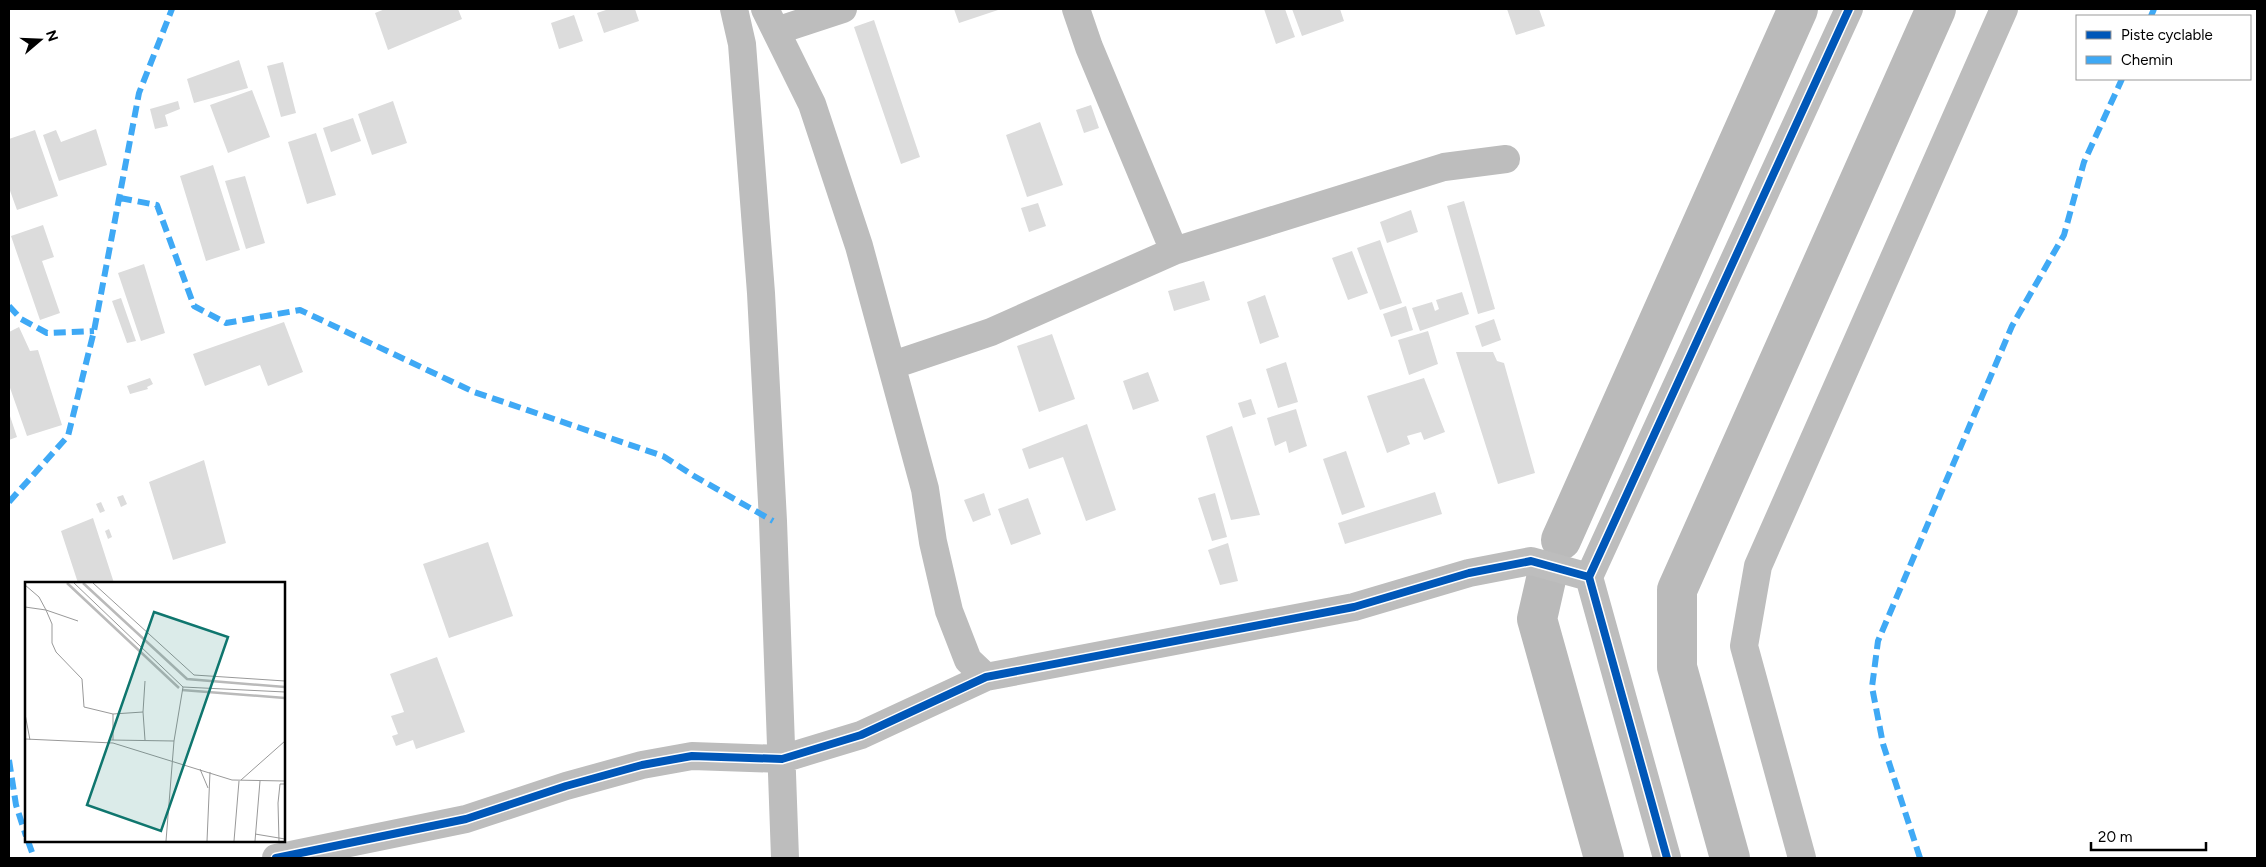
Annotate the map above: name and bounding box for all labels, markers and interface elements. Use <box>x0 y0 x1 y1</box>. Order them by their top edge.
north arrow <box>15 15 65 65</box>
legend <box>2076 15 2251 80</box>
text: Piste cyclable <box>2121 26 2213 44</box>
text: N <box>42 28 62 44</box>
text: Chemin <box>2121 51 2173 69</box>
inset map <box>25 582 285 842</box>
scale bar <box>2091 820 2206 852</box>
text: 20 m <box>2098 828 2132 846</box>

